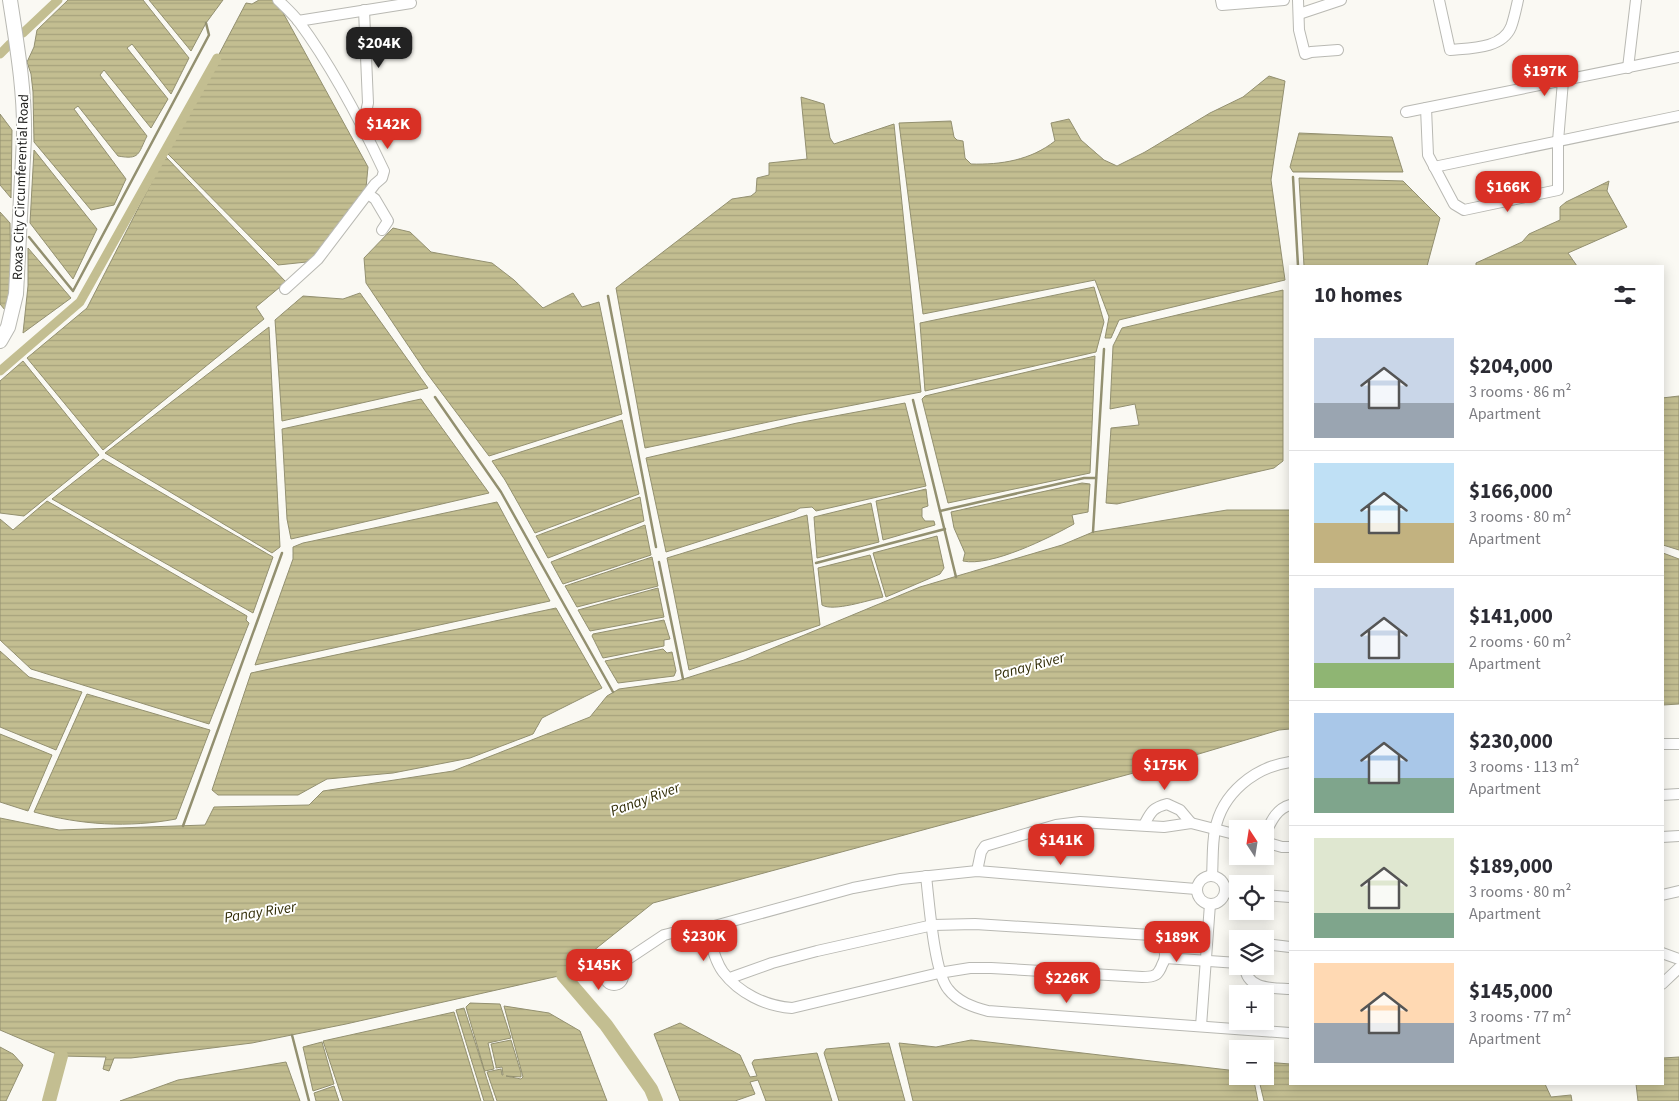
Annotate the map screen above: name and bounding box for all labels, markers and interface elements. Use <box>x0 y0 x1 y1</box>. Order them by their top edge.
pin: $204K <box>344 27 414 69</box>
text: $204K <box>357 32 401 54</box>
pin: $197K <box>1510 54 1580 97</box>
text: $197K <box>1523 60 1567 82</box>
street label: Roxas City Circumferential Road <box>8 94 34 280</box>
pin: $142K <box>353 108 423 150</box>
text: $142K <box>366 113 410 135</box>
pin: $166K <box>1473 170 1543 213</box>
text: $166K <box>1486 176 1530 198</box>
text: 10 homes <box>1314 280 1402 310</box>
icon: filters <box>1611 281 1639 309</box>
text: $204,000 <box>1469 351 1553 381</box>
icon: home <box>1354 358 1414 418</box>
text: 3 rooms · 86 m² <box>1469 381 1571 403</box>
text: Apartment <box>1469 403 1541 425</box>
text: $166,000 <box>1469 476 1553 506</box>
icon: home <box>1354 483 1414 543</box>
text: 3 rooms · 80 m² <box>1469 506 1571 528</box>
text: Apartment <box>1469 528 1541 550</box>
text: $141,000 <box>1469 601 1553 631</box>
icon: home <box>1354 608 1414 668</box>
text: 2 rooms · 60 m² <box>1469 631 1571 653</box>
water label: Panay River <box>991 647 1068 686</box>
text: Apartment <box>1469 653 1541 675</box>
text: $230,000 <box>1469 726 1553 756</box>
icon: home <box>1354 733 1414 793</box>
pin: $175K <box>1130 748 1200 791</box>
text: $175K <box>1143 754 1187 776</box>
text: 3 rooms · 113 m² <box>1469 756 1579 778</box>
water label: Panay River <box>607 777 684 822</box>
text: Apartment <box>1469 778 1541 800</box>
north arrow <box>1229 820 1274 865</box>
map controls <box>1229 820 1274 1085</box>
pin: $141K <box>1026 824 1096 866</box>
text: $141K <box>1039 829 1083 851</box>
text: $189,000 <box>1469 851 1553 881</box>
icon: home <box>1354 858 1414 918</box>
button: locate <box>1229 875 1274 920</box>
text: 3 rooms · 80 m² <box>1469 881 1571 903</box>
water label: Panay River <box>223 896 298 929</box>
text: Apartment <box>1469 903 1541 925</box>
pin: $230K <box>669 920 739 962</box>
pin: $189K <box>1142 920 1212 963</box>
text: $230K <box>682 925 726 947</box>
text: $189K <box>1155 926 1199 948</box>
button: layers <box>1229 930 1274 975</box>
pin: $145K <box>564 948 634 991</box>
text: $145K <box>577 954 621 976</box>
pin: $226K <box>1032 962 1102 1004</box>
text: $226K <box>1045 967 1089 989</box>
text: $145,000 <box>1469 976 1553 1006</box>
icon: home <box>1354 983 1414 1043</box>
button: + <box>1229 985 1274 1030</box>
text: 3 rooms · 77 m² <box>1469 1006 1571 1028</box>
text: Apartment <box>1469 1028 1541 1050</box>
button: − <box>1229 1040 1274 1085</box>

